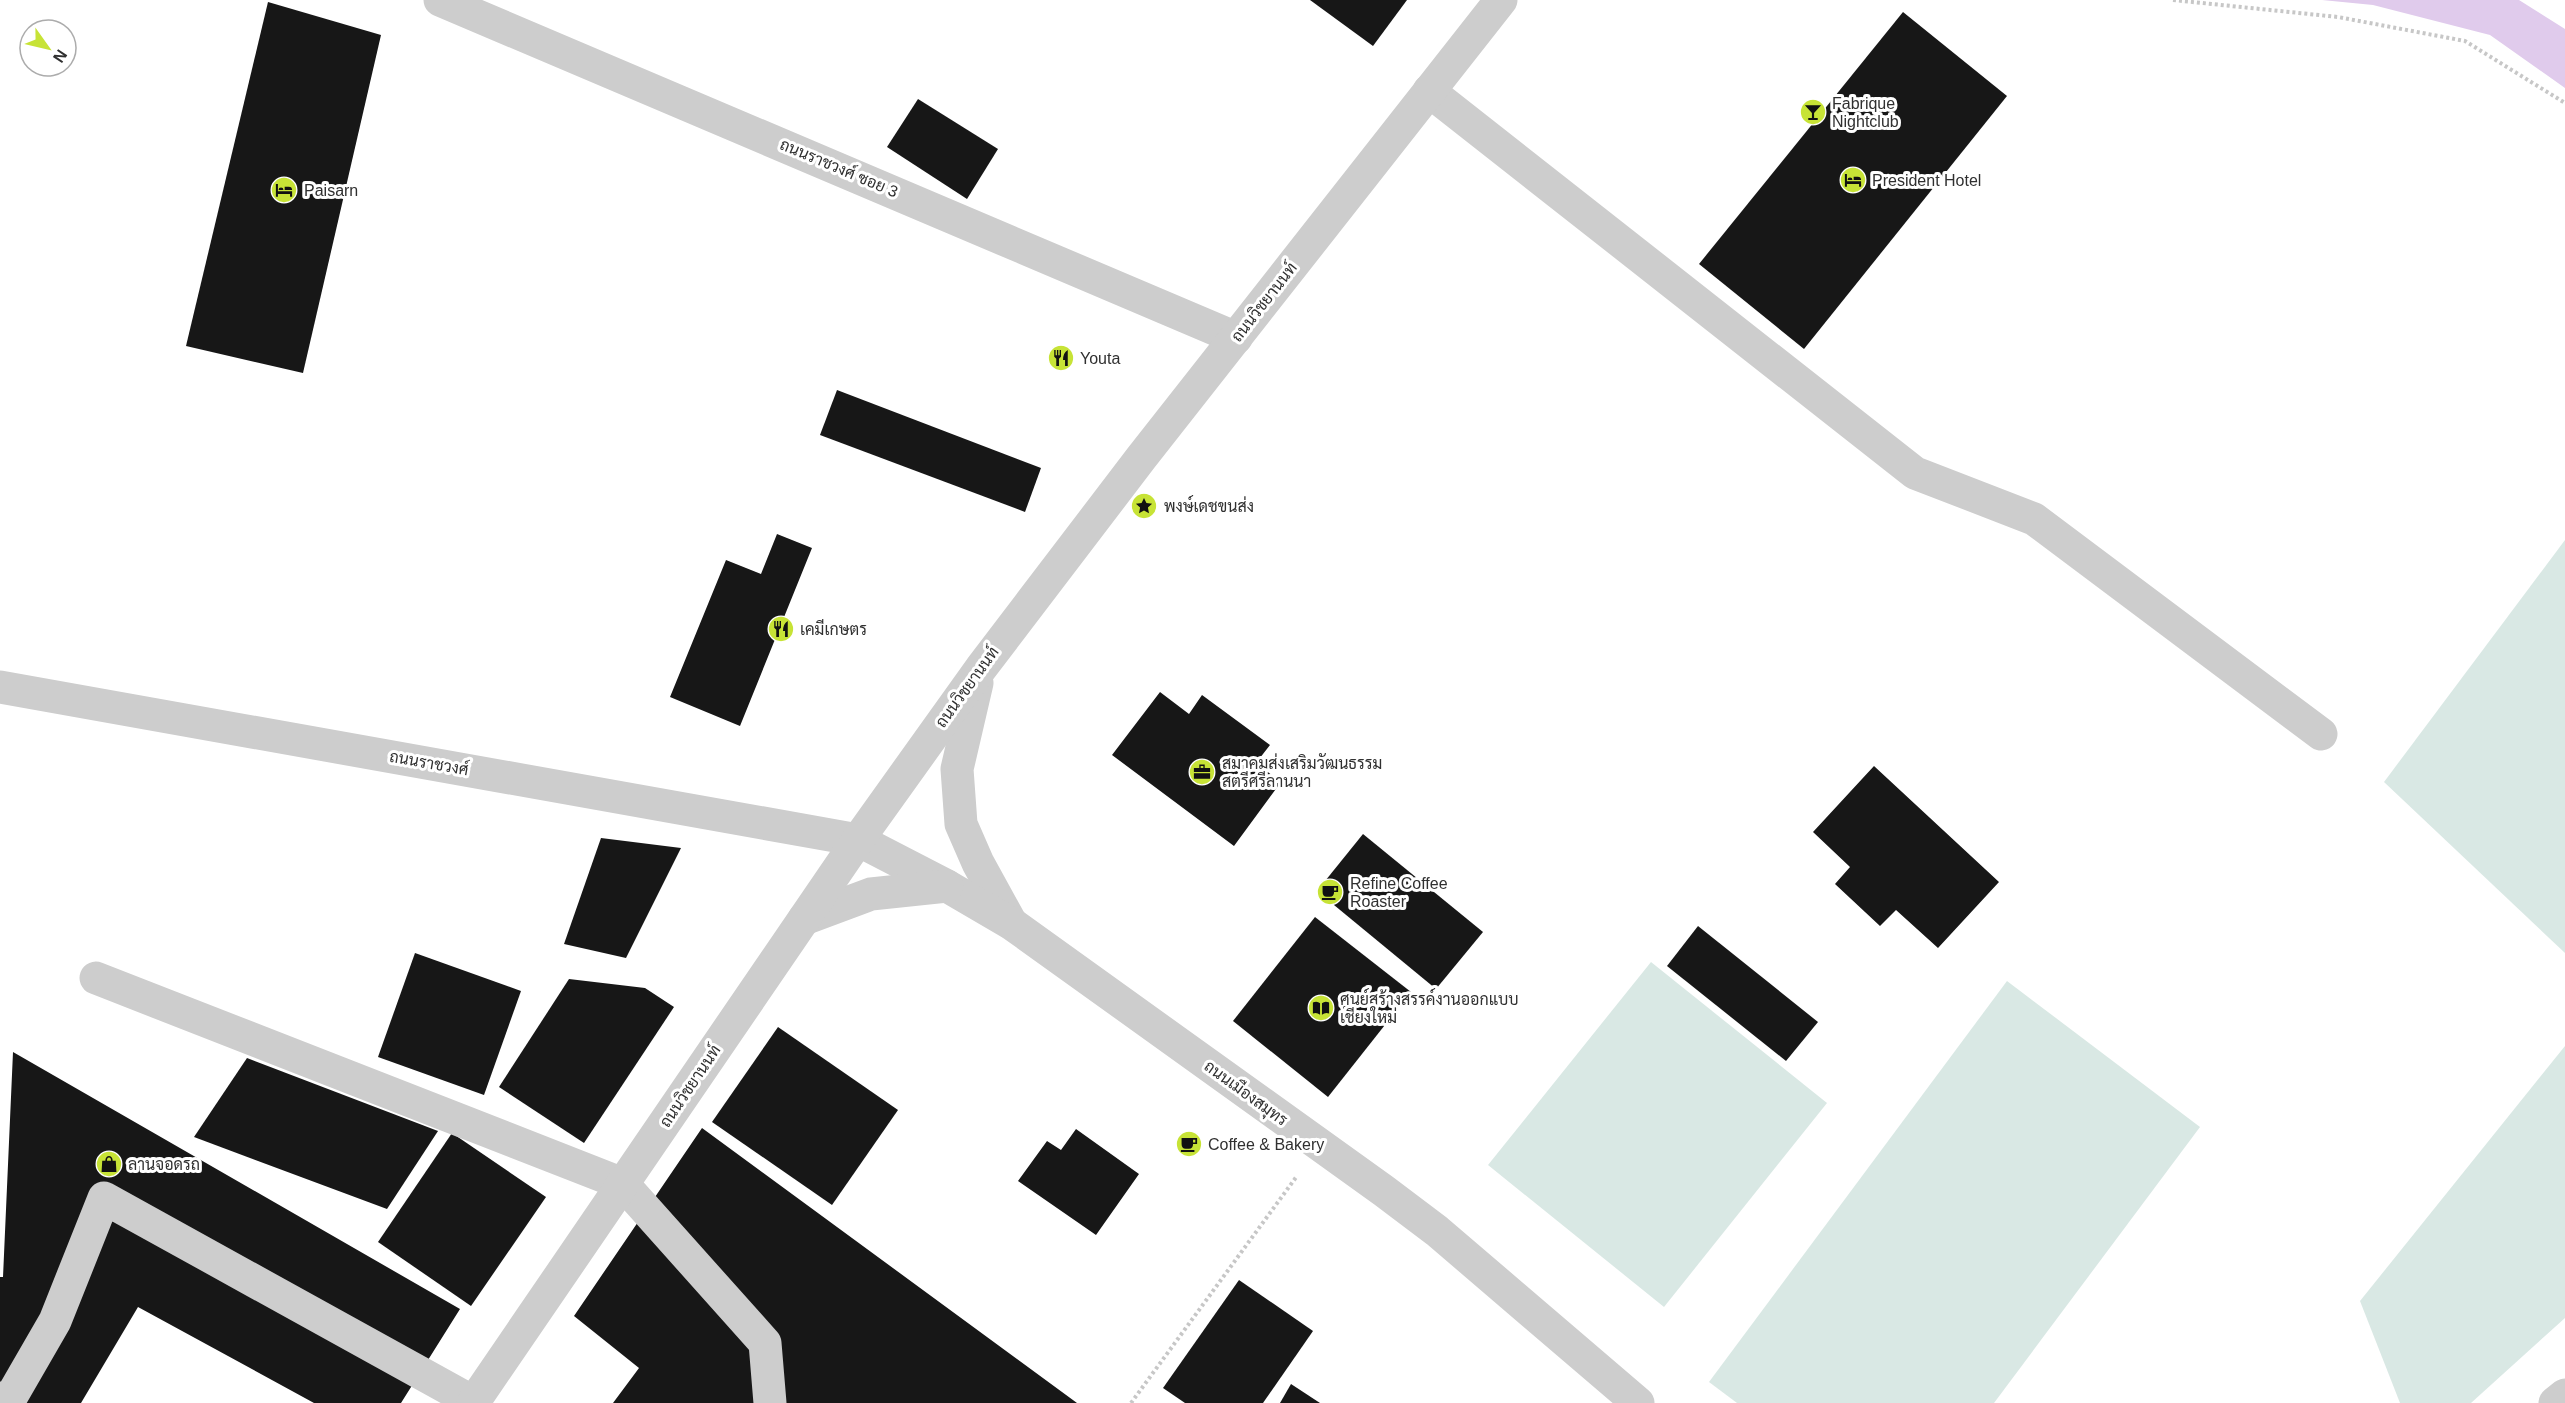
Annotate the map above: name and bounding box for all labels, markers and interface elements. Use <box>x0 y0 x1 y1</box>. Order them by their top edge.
north arrow <box>18 18 78 78</box>
text: N <box>50 47 70 66</box>
place label: Fabrique Nightclub <box>1832 95 1899 130</box>
bar icon: Fabrique Nightclub <box>1798 97 1828 127</box>
street label: ถนนราชวงศ์ ซอย 3 <box>778 132 902 201</box>
hotel icon: President Hotel <box>1838 165 1868 195</box>
place label: President Hotel <box>1872 172 1981 189</box>
hotel icon: Paisarn <box>269 175 299 205</box>
place label: Paisarn <box>304 182 358 199</box>
street label: ถนนวิชยานนท์ <box>1225 257 1300 345</box>
restaurant icon: Youta <box>1046 343 1076 373</box>
place label: Youta <box>1080 350 1120 367</box>
place icon: พงษ์เดชขนส่ง <box>1129 491 1159 521</box>
place label: พงษ์เดชขนส่ง <box>1164 494 1254 515</box>
restaurant icon: เคมีเกษตร <box>766 614 796 644</box>
place label: เคมีเกษตร <box>800 618 867 638</box>
street label: ถนนวิชยานนท์ <box>929 641 1002 731</box>
street label: ถนนราชวงศ์ <box>388 744 471 778</box>
place label: สมาคมส่งเสริมวัฒนธรรม สตรีศรีลานนา <box>1222 753 1382 790</box>
office icon: สมาคมส่งเสริมวัฒนธรรม สตรีศรีลานนา <box>1187 757 1217 787</box>
place label: Refine Coffee Roaster <box>1350 875 1448 910</box>
cafe icon: Refine Coffee Roaster <box>1315 877 1345 907</box>
place label: ศูนย์สร้างสรรค์งานออกแบบ เชียงใหม่ <box>1340 987 1519 1026</box>
library icon: ศูนย์สร้างสรรค์งานออกแบบ เชียงใหม่ <box>1306 993 1336 1023</box>
street label: ถนนวิชยานนท์ <box>653 1039 724 1130</box>
street label: ถนนเมืองสมุทร <box>1199 1056 1292 1131</box>
cafe icon: Coffee & Bakery <box>1174 1129 1204 1159</box>
place label: Coffee & Bakery <box>1208 1136 1324 1153</box>
shop icon: ลานจอดรถ <box>94 1149 124 1179</box>
place label: ลานจอดรถ <box>128 1156 200 1173</box>

